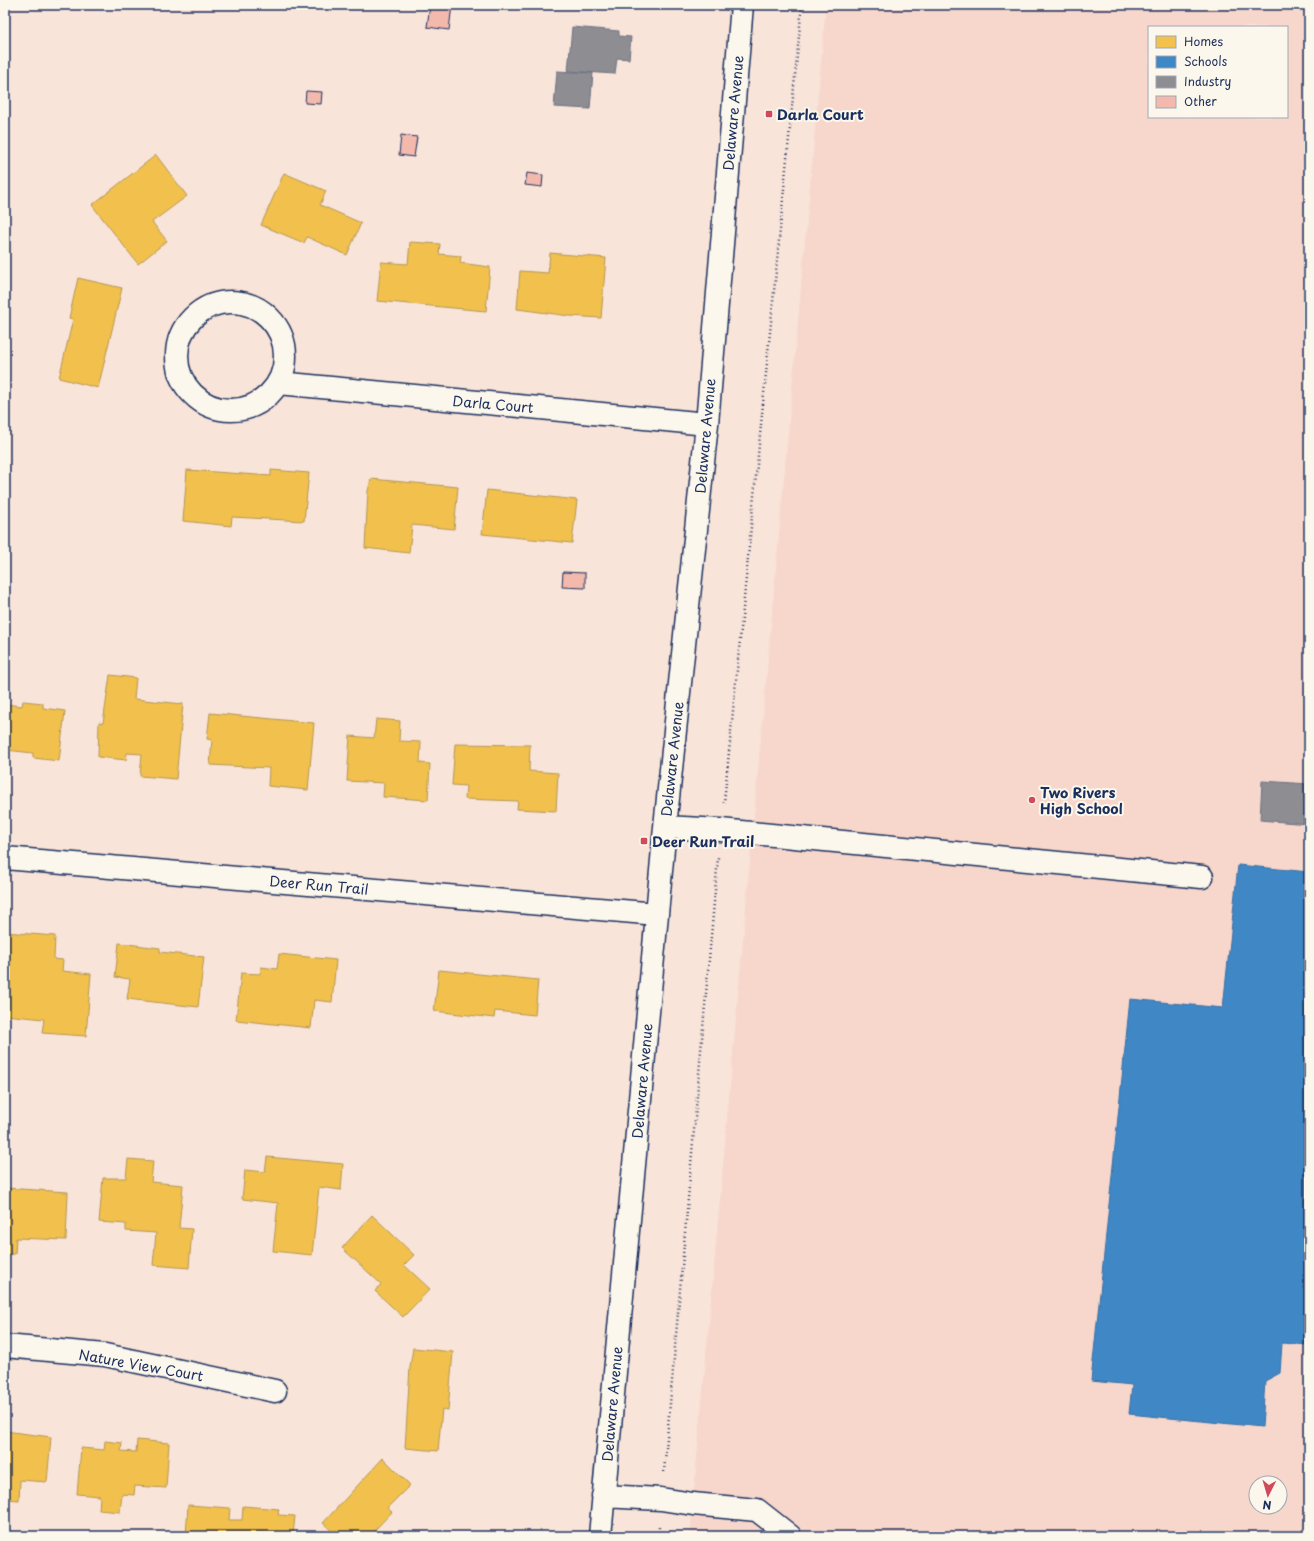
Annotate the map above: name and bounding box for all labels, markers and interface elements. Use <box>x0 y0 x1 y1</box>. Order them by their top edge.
legend <box>1148 26 1288 118</box>
text: Homes <box>1184 32 1223 50</box>
text: Schools <box>1184 52 1228 70</box>
street label: Delaware Avenue <box>718 54 749 171</box>
text: Industry <box>1184 72 1232 90</box>
text: Other <box>1184 92 1217 110</box>
place label: Darla Court <box>777 104 864 125</box>
marker: Darla Court <box>764 109 774 119</box>
street label: Delaware Avenue <box>690 377 721 494</box>
street label: Darla Court <box>452 390 535 418</box>
street label: Delaware Avenue <box>656 700 689 818</box>
place label: Two Rivers High School <box>1040 782 1123 819</box>
marker: Two Rivers High School <box>1027 795 1037 805</box>
place label: Deer Run Trail <box>652 831 754 852</box>
marker: Deer Run Trail <box>639 836 649 846</box>
street label: Deer Run Trail <box>269 870 369 900</box>
street label: Delaware Avenue <box>627 1022 658 1139</box>
street label: Nature View Court <box>77 1344 205 1386</box>
street label: Delaware Avenue <box>597 1345 628 1462</box>
north arrow <box>1248 1475 1288 1515</box>
text: N <box>1262 1497 1272 1514</box>

